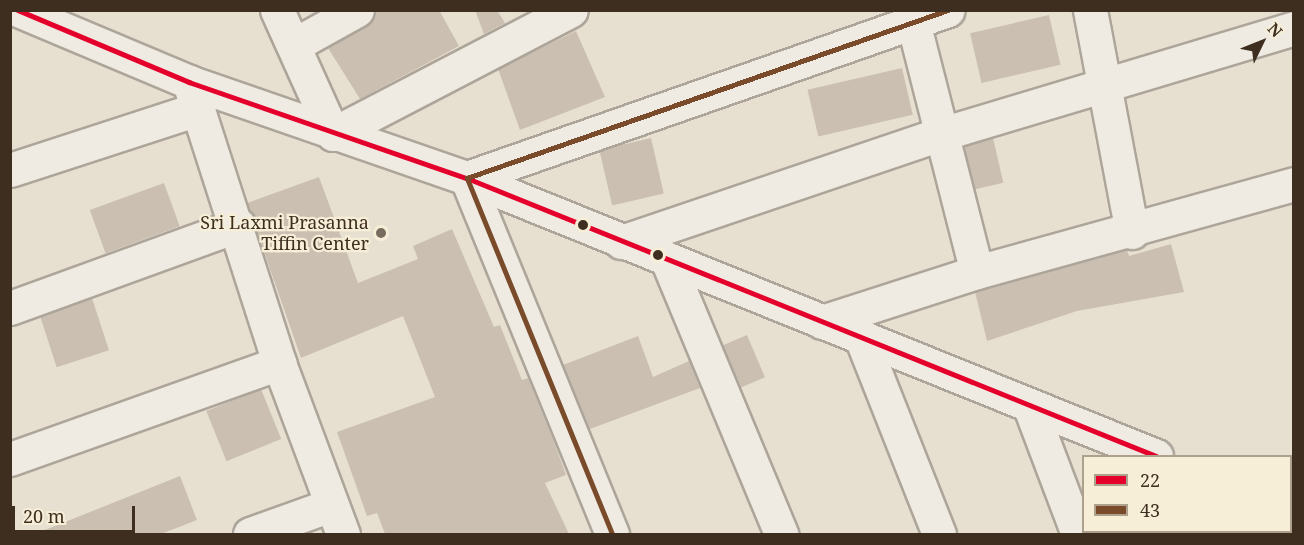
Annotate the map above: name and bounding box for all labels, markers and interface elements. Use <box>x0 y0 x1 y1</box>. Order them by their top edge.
north arrow <box>1232 12 1292 72</box>
text: N <box>1263 18 1288 42</box>
place label: Sri Laxmi Prasanna Tiffin Center <box>200 212 369 254</box>
unlabelled marker <box>577 219 589 231</box>
marker: Sri Laxmi Prasanna Tiffin Center <box>374 226 388 240</box>
unlabelled marker <box>652 249 664 261</box>
legend <box>1082 455 1292 533</box>
text: 22 <box>1140 468 1160 492</box>
scale bar <box>15 494 138 532</box>
text: 43 <box>1140 498 1160 522</box>
text: 20 m <box>23 504 65 528</box>

